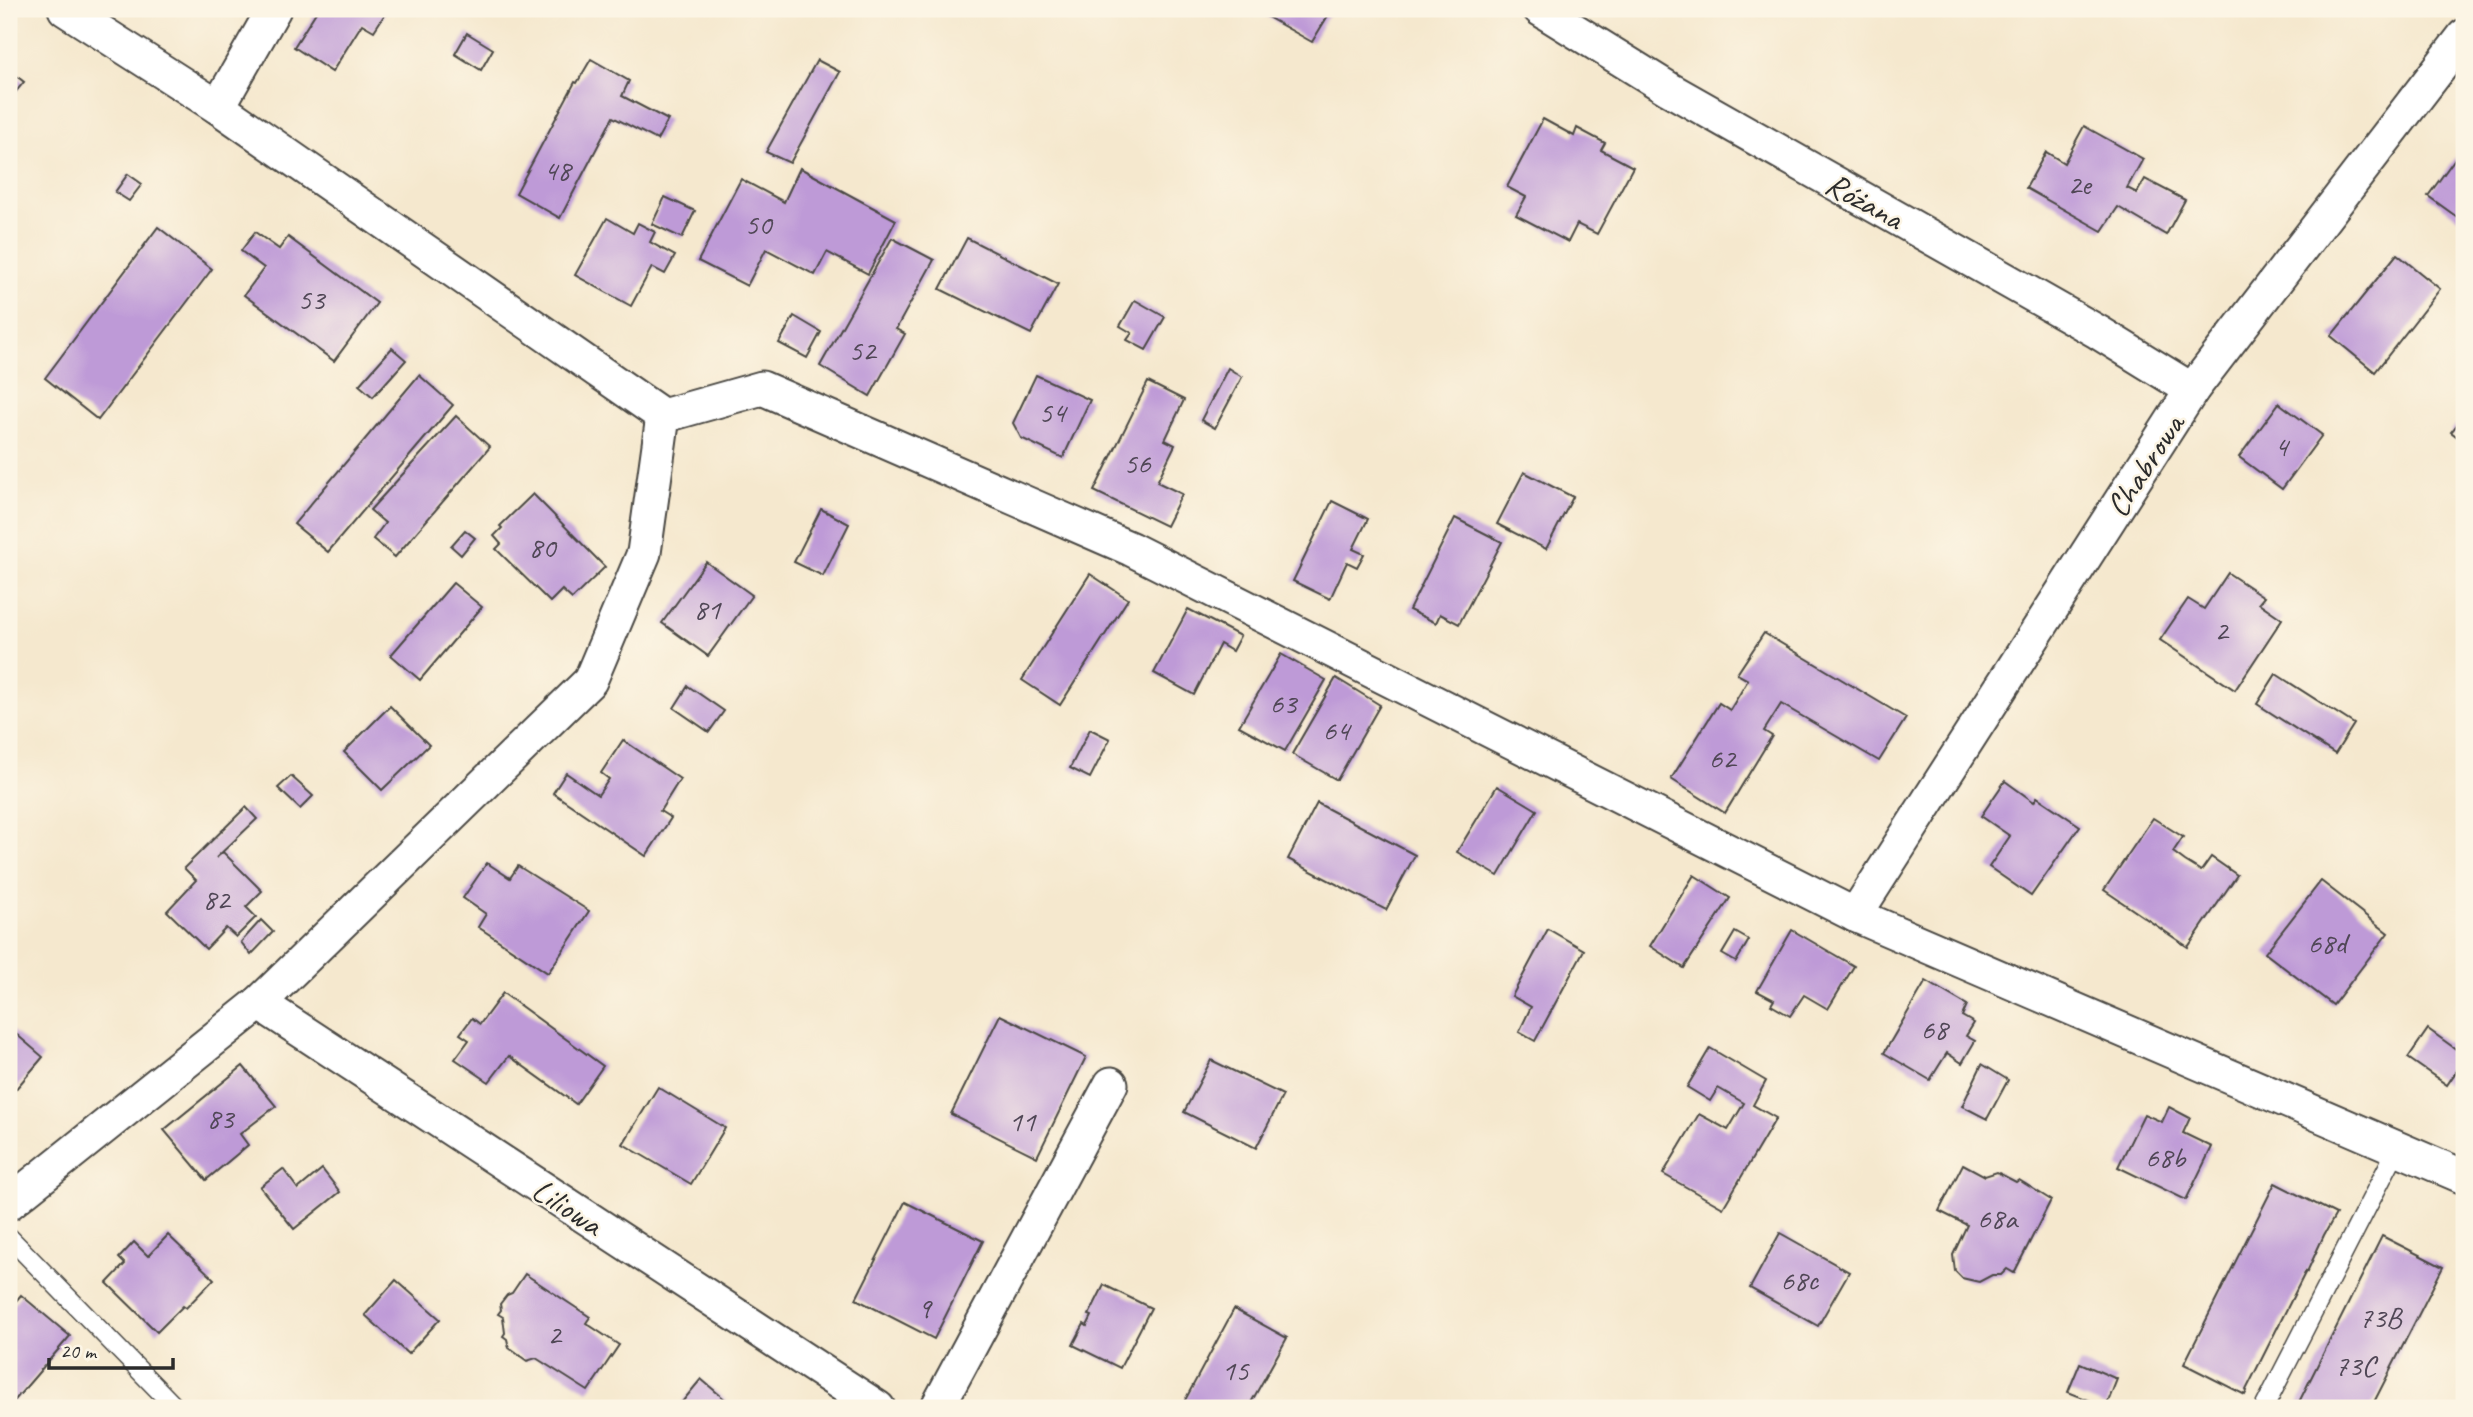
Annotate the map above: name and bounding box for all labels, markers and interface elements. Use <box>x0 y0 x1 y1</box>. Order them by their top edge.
house number: 48 <box>544 151 573 189</box>
street label: Różana <box>1818 163 1912 240</box>
house number: 2e <box>2067 165 2093 203</box>
house number: 50 <box>745 205 774 243</box>
house number: 53 <box>298 280 327 318</box>
house number: 52 <box>849 331 878 369</box>
house number: 54 <box>1039 393 1068 431</box>
street label: Chabrowa <box>2096 404 2195 525</box>
house number: 4 <box>2274 427 2290 465</box>
house number: 56 <box>1124 444 1152 482</box>
house number: 80 <box>529 528 558 566</box>
house number: 81 <box>694 590 722 628</box>
house number: 2 <box>2214 611 2230 649</box>
house number: 63 <box>1270 684 1299 722</box>
house number: 64 <box>1323 711 1352 749</box>
house number: 62 <box>1709 739 1738 777</box>
house number: 82 <box>203 880 232 918</box>
house number: 68d <box>2308 924 2351 962</box>
house number: 68 <box>1921 1010 1950 1048</box>
house number: 83 <box>207 1099 236 1137</box>
house number: 11 <box>1009 1102 1037 1140</box>
house number: 68b <box>2145 1138 2187 1176</box>
street label: Liliowa <box>524 1169 613 1246</box>
house number: 68a <box>1977 1199 2019 1237</box>
house number: 68c <box>1780 1261 1819 1299</box>
house number: 9 <box>917 1289 933 1327</box>
house number: 73B <box>2359 1298 2404 1336</box>
house number: 2 <box>547 1315 563 1353</box>
scale bar <box>49 1326 173 1370</box>
text: 20 m <box>60 1338 98 1364</box>
house number: 73C <box>2334 1346 2378 1384</box>
house number: 15 <box>1222 1351 1250 1389</box>

